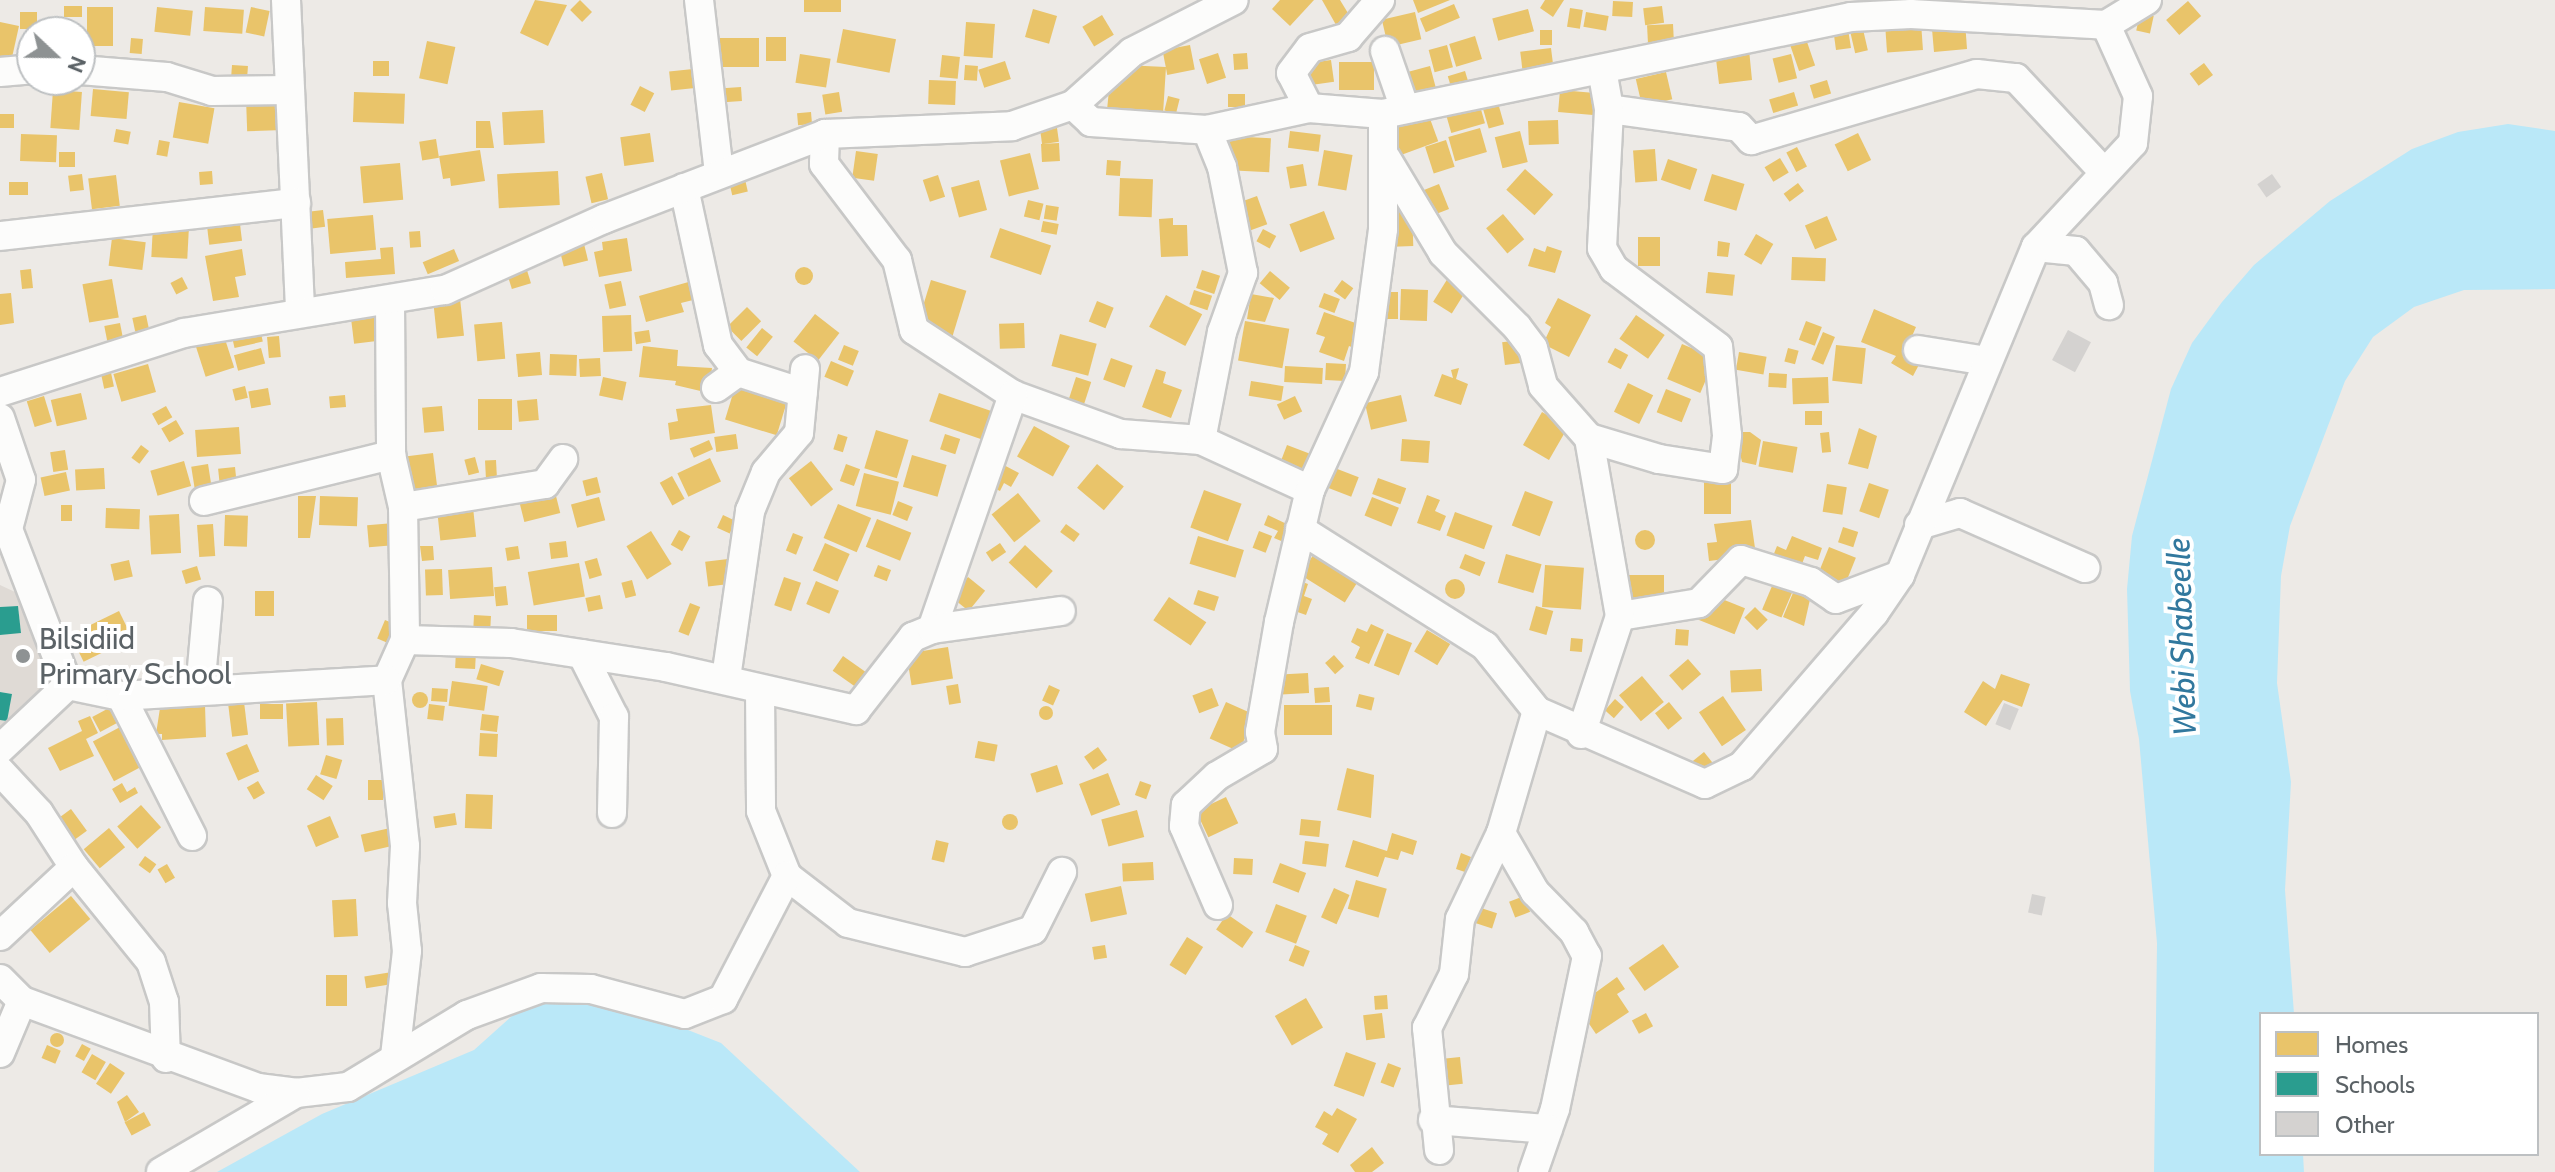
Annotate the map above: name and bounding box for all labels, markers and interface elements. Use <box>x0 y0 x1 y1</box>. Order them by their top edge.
north arrow <box>16 16 96 96</box>
text: N <box>61 52 92 77</box>
water label: Webi Shabeelle <box>2159 537 2205 737</box>
place label: Bilsidiid Primary School <box>39 621 231 692</box>
marker: Bilsidiid Primary School <box>14 647 32 665</box>
legend <box>2259 1012 2539 1156</box>
text: Homes <box>2335 1030 2408 1059</box>
text: Schools <box>2335 1070 2415 1099</box>
text: Other <box>2335 1110 2394 1139</box>

